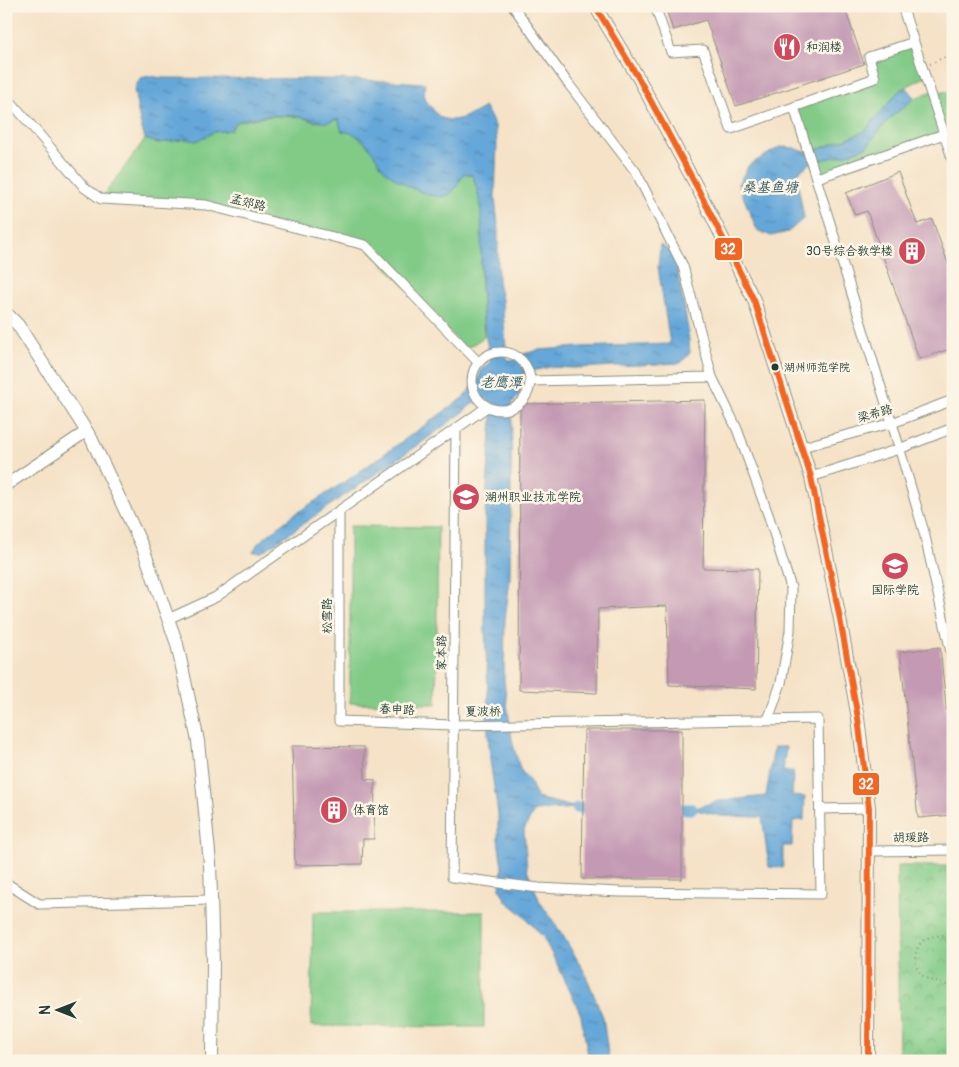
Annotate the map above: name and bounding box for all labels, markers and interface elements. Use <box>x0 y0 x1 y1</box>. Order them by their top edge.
restaurant icon: 和润楼 <box>772 32 802 62</box>
place label: 和润楼 <box>806 40 842 55</box>
water label: 桑基鱼塘 <box>742 179 800 196</box>
street label: 孟郊路 <box>229 191 267 215</box>
building icon: 30号综合教学楼 <box>897 236 927 266</box>
line badge: 32 <box>714 237 743 261</box>
text: 32 <box>720 241 736 258</box>
place label: 30号综合教学楼 <box>806 244 893 259</box>
place label: 湖州师范学院 <box>784 361 850 374</box>
marker: 湖州师范学院 <box>770 362 780 372</box>
water label: 老鹰潭 <box>480 374 523 391</box>
street label: 梁希路 <box>856 402 894 426</box>
school or university icon: 湖州职业技术学院 <box>451 482 481 512</box>
place label: 湖州职业技术学院 <box>485 490 581 505</box>
school or university icon: 国际学院 <box>880 551 910 581</box>
place label: 国际学院 <box>871 583 919 598</box>
street label: 松雪路 <box>320 598 335 634</box>
street label: 家本路 <box>434 635 450 671</box>
street label: 春申路 <box>379 702 415 718</box>
street label: 夏波桥 <box>465 704 502 720</box>
line badge: 32 <box>852 772 880 796</box>
text: 32 <box>858 776 874 793</box>
building icon: 体育馆 <box>319 795 349 825</box>
place label: 体育馆 <box>353 803 389 818</box>
street label: 胡瑗路 <box>892 830 929 846</box>
north arrow <box>32 984 82 1034</box>
text: N <box>37 1005 54 1015</box>

